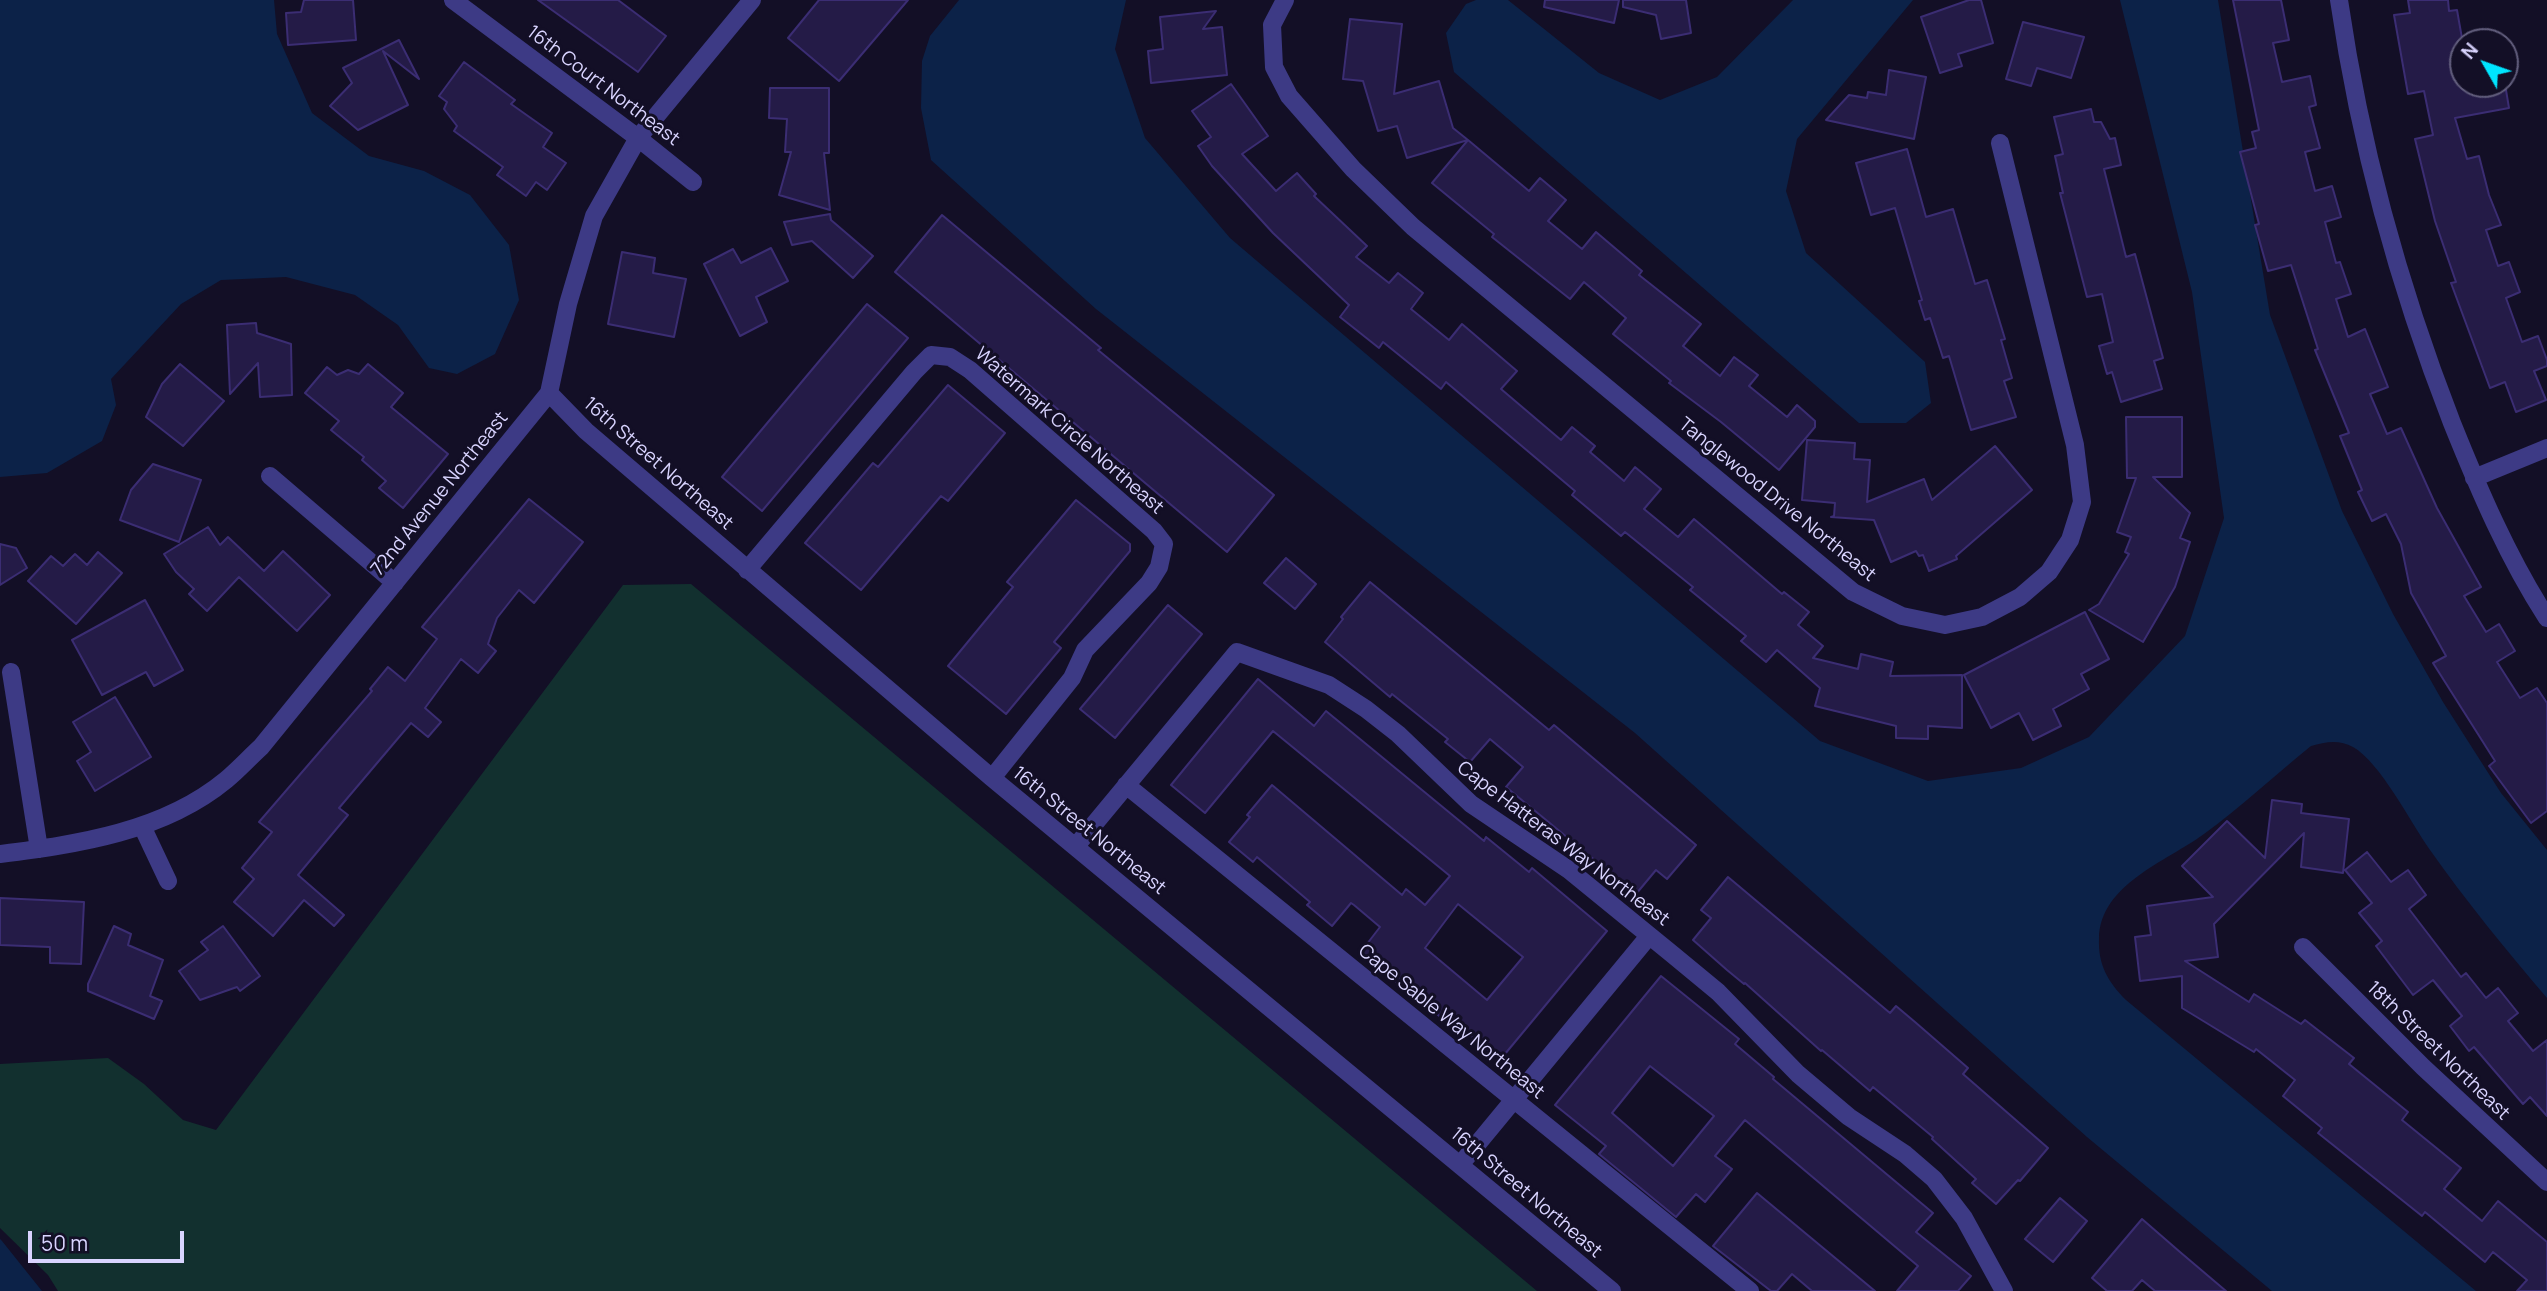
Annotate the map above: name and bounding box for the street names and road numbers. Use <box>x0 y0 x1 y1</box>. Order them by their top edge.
street label: 16th Court Northeast <box>522 21 684 151</box>
street label: Watermark Circle Northeast <box>970 343 1168 519</box>
street label: 16th Street Northeast <box>579 393 737 535</box>
street label: 72nd Avenue Northeast <box>367 407 513 581</box>
street label: Tanglewood Drive Northeast <box>1674 413 1880 587</box>
street label: Cape Hatteras Way Northeast <box>1452 757 1674 931</box>
street label: 16th Street Northeast <box>1008 762 1170 900</box>
street label: Cape Sable Way Northeast <box>1353 940 1549 1104</box>
street label: 18th Street Northeast <box>2362 977 2514 1125</box>
street label: 16th Street Northeast <box>1446 1123 1606 1263</box>

